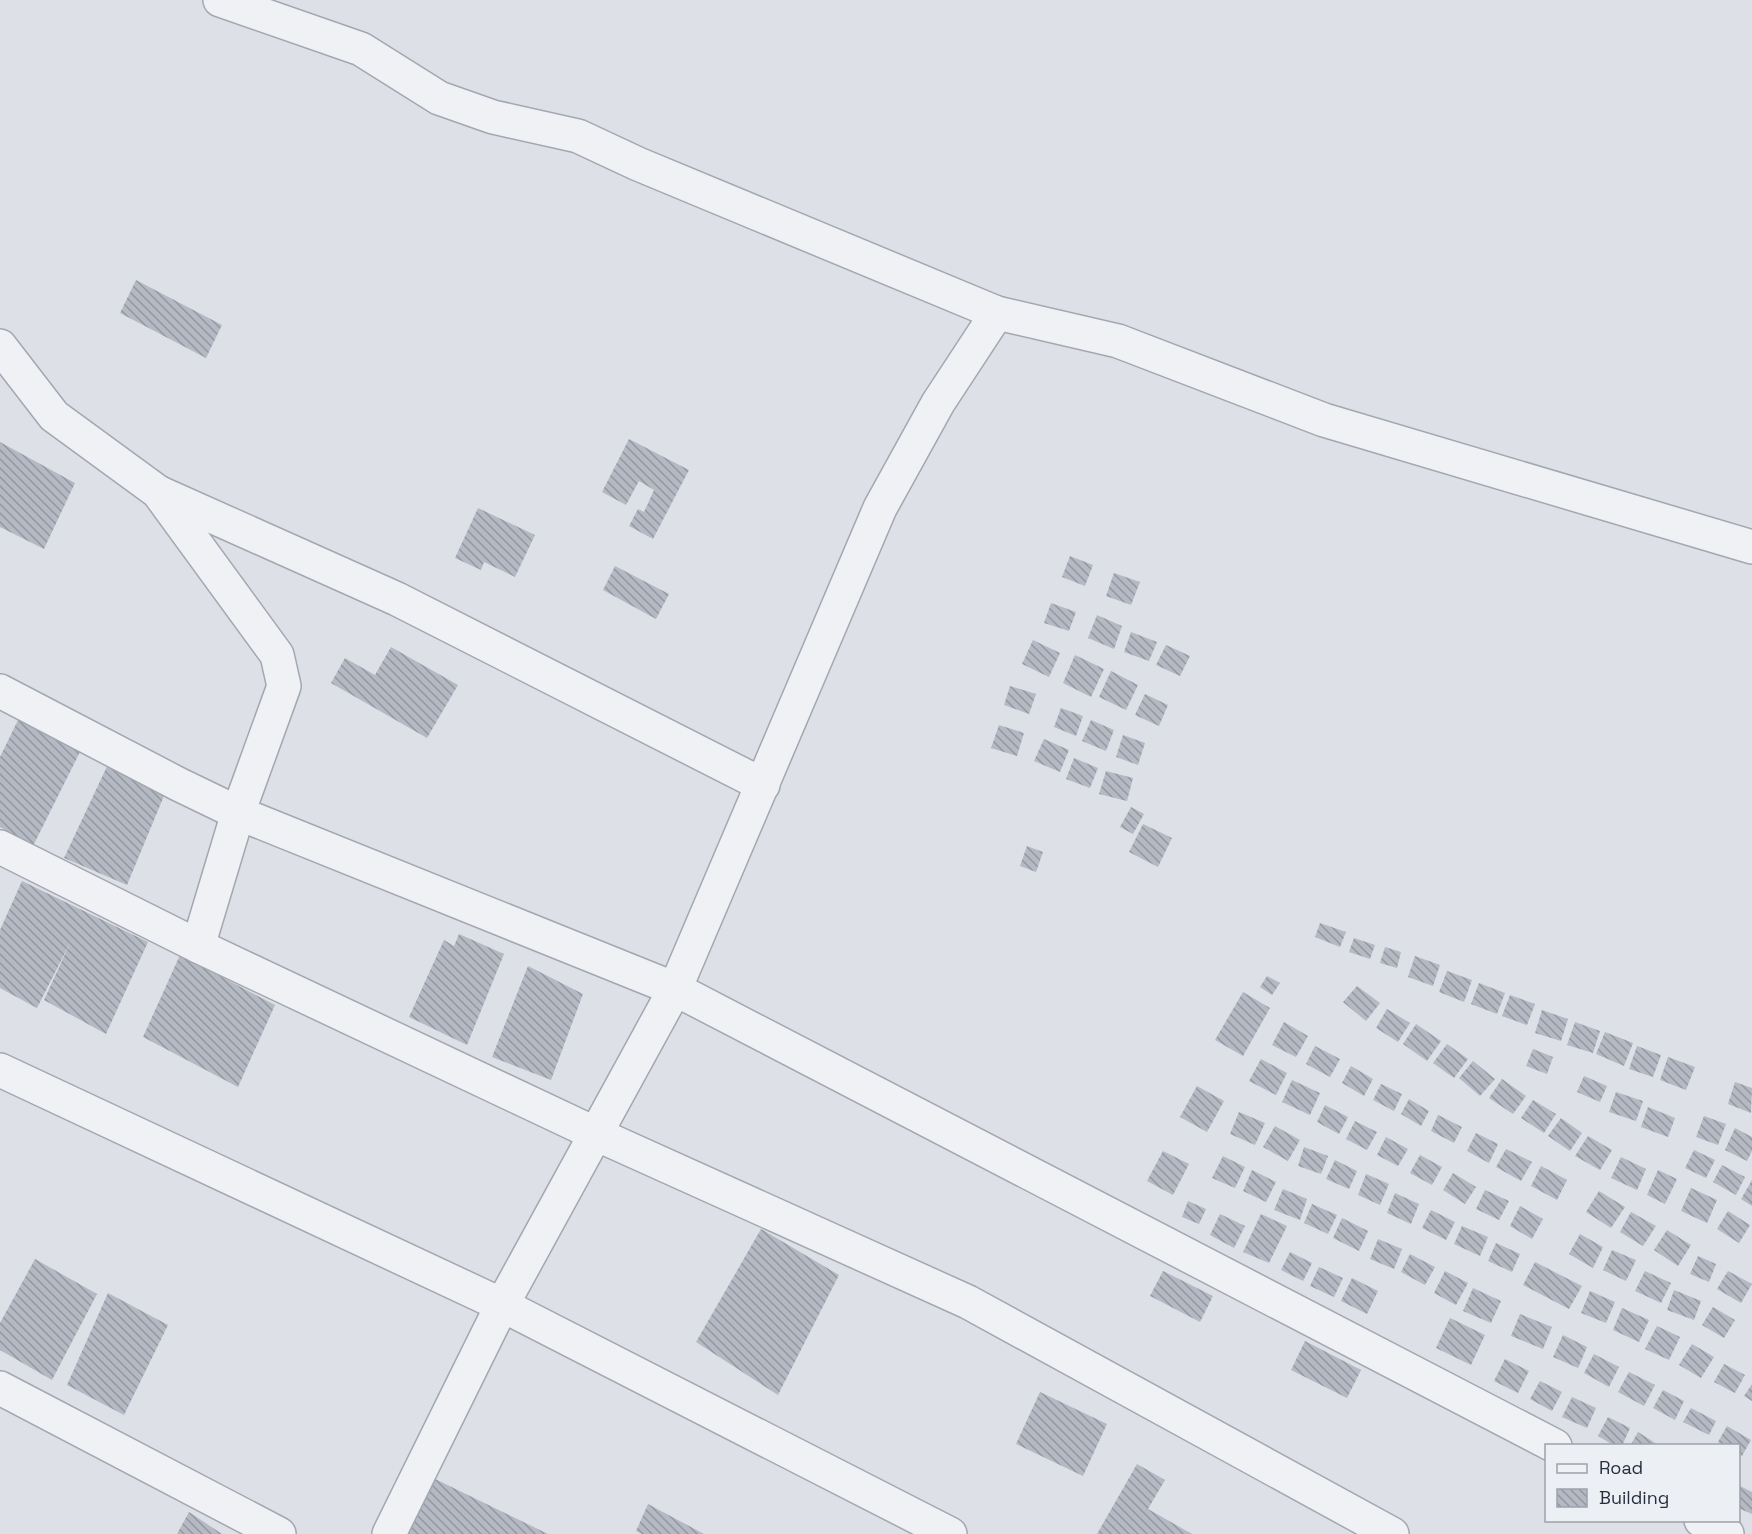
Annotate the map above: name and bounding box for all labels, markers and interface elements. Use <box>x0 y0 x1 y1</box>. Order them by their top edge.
legend <box>1545 1444 1740 1522</box>
text: Road <box>1599 1456 1643 1479</box>
text: Building <box>1599 1486 1669 1509</box>

